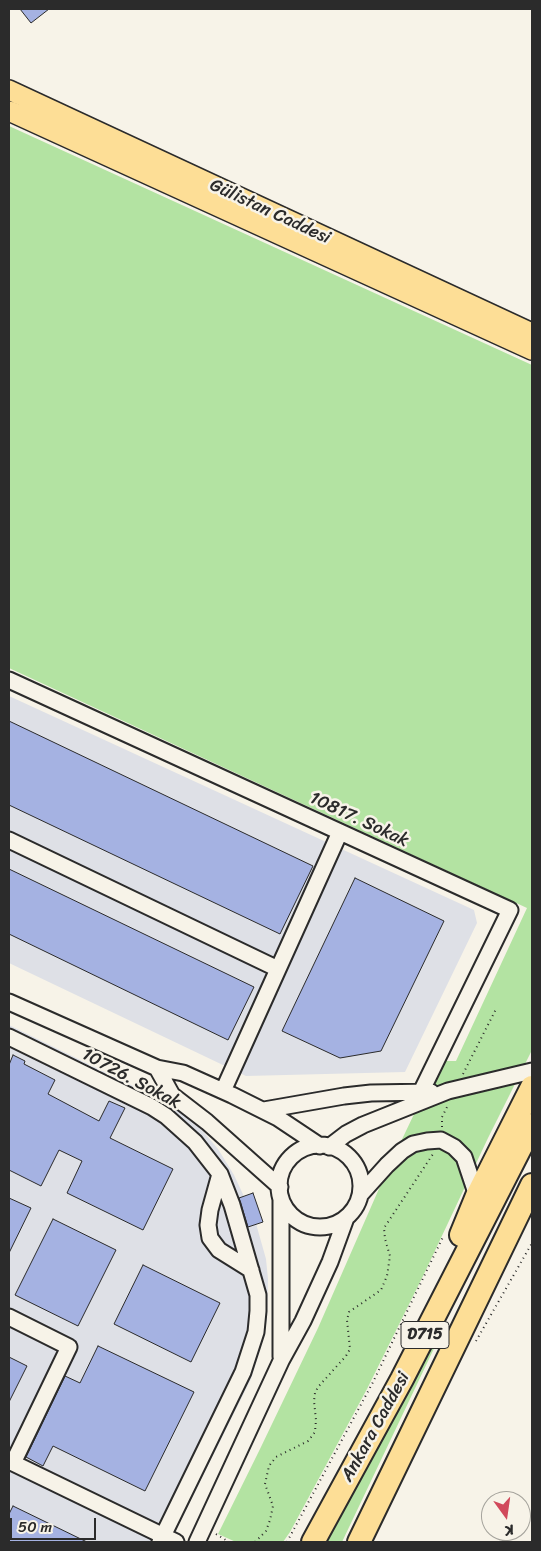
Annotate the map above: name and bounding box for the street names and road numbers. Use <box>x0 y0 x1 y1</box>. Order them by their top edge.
street label: Gülistan Caddesi <box>206 175 334 249</box>
street label: 10817. Sokak <box>306 788 412 852</box>
street label: 10726. Sokak <box>78 1044 184 1114</box>
road number: D715 <box>401 1322 449 1348</box>
street label: Ankara Caddesi <box>337 1368 415 1486</box>

